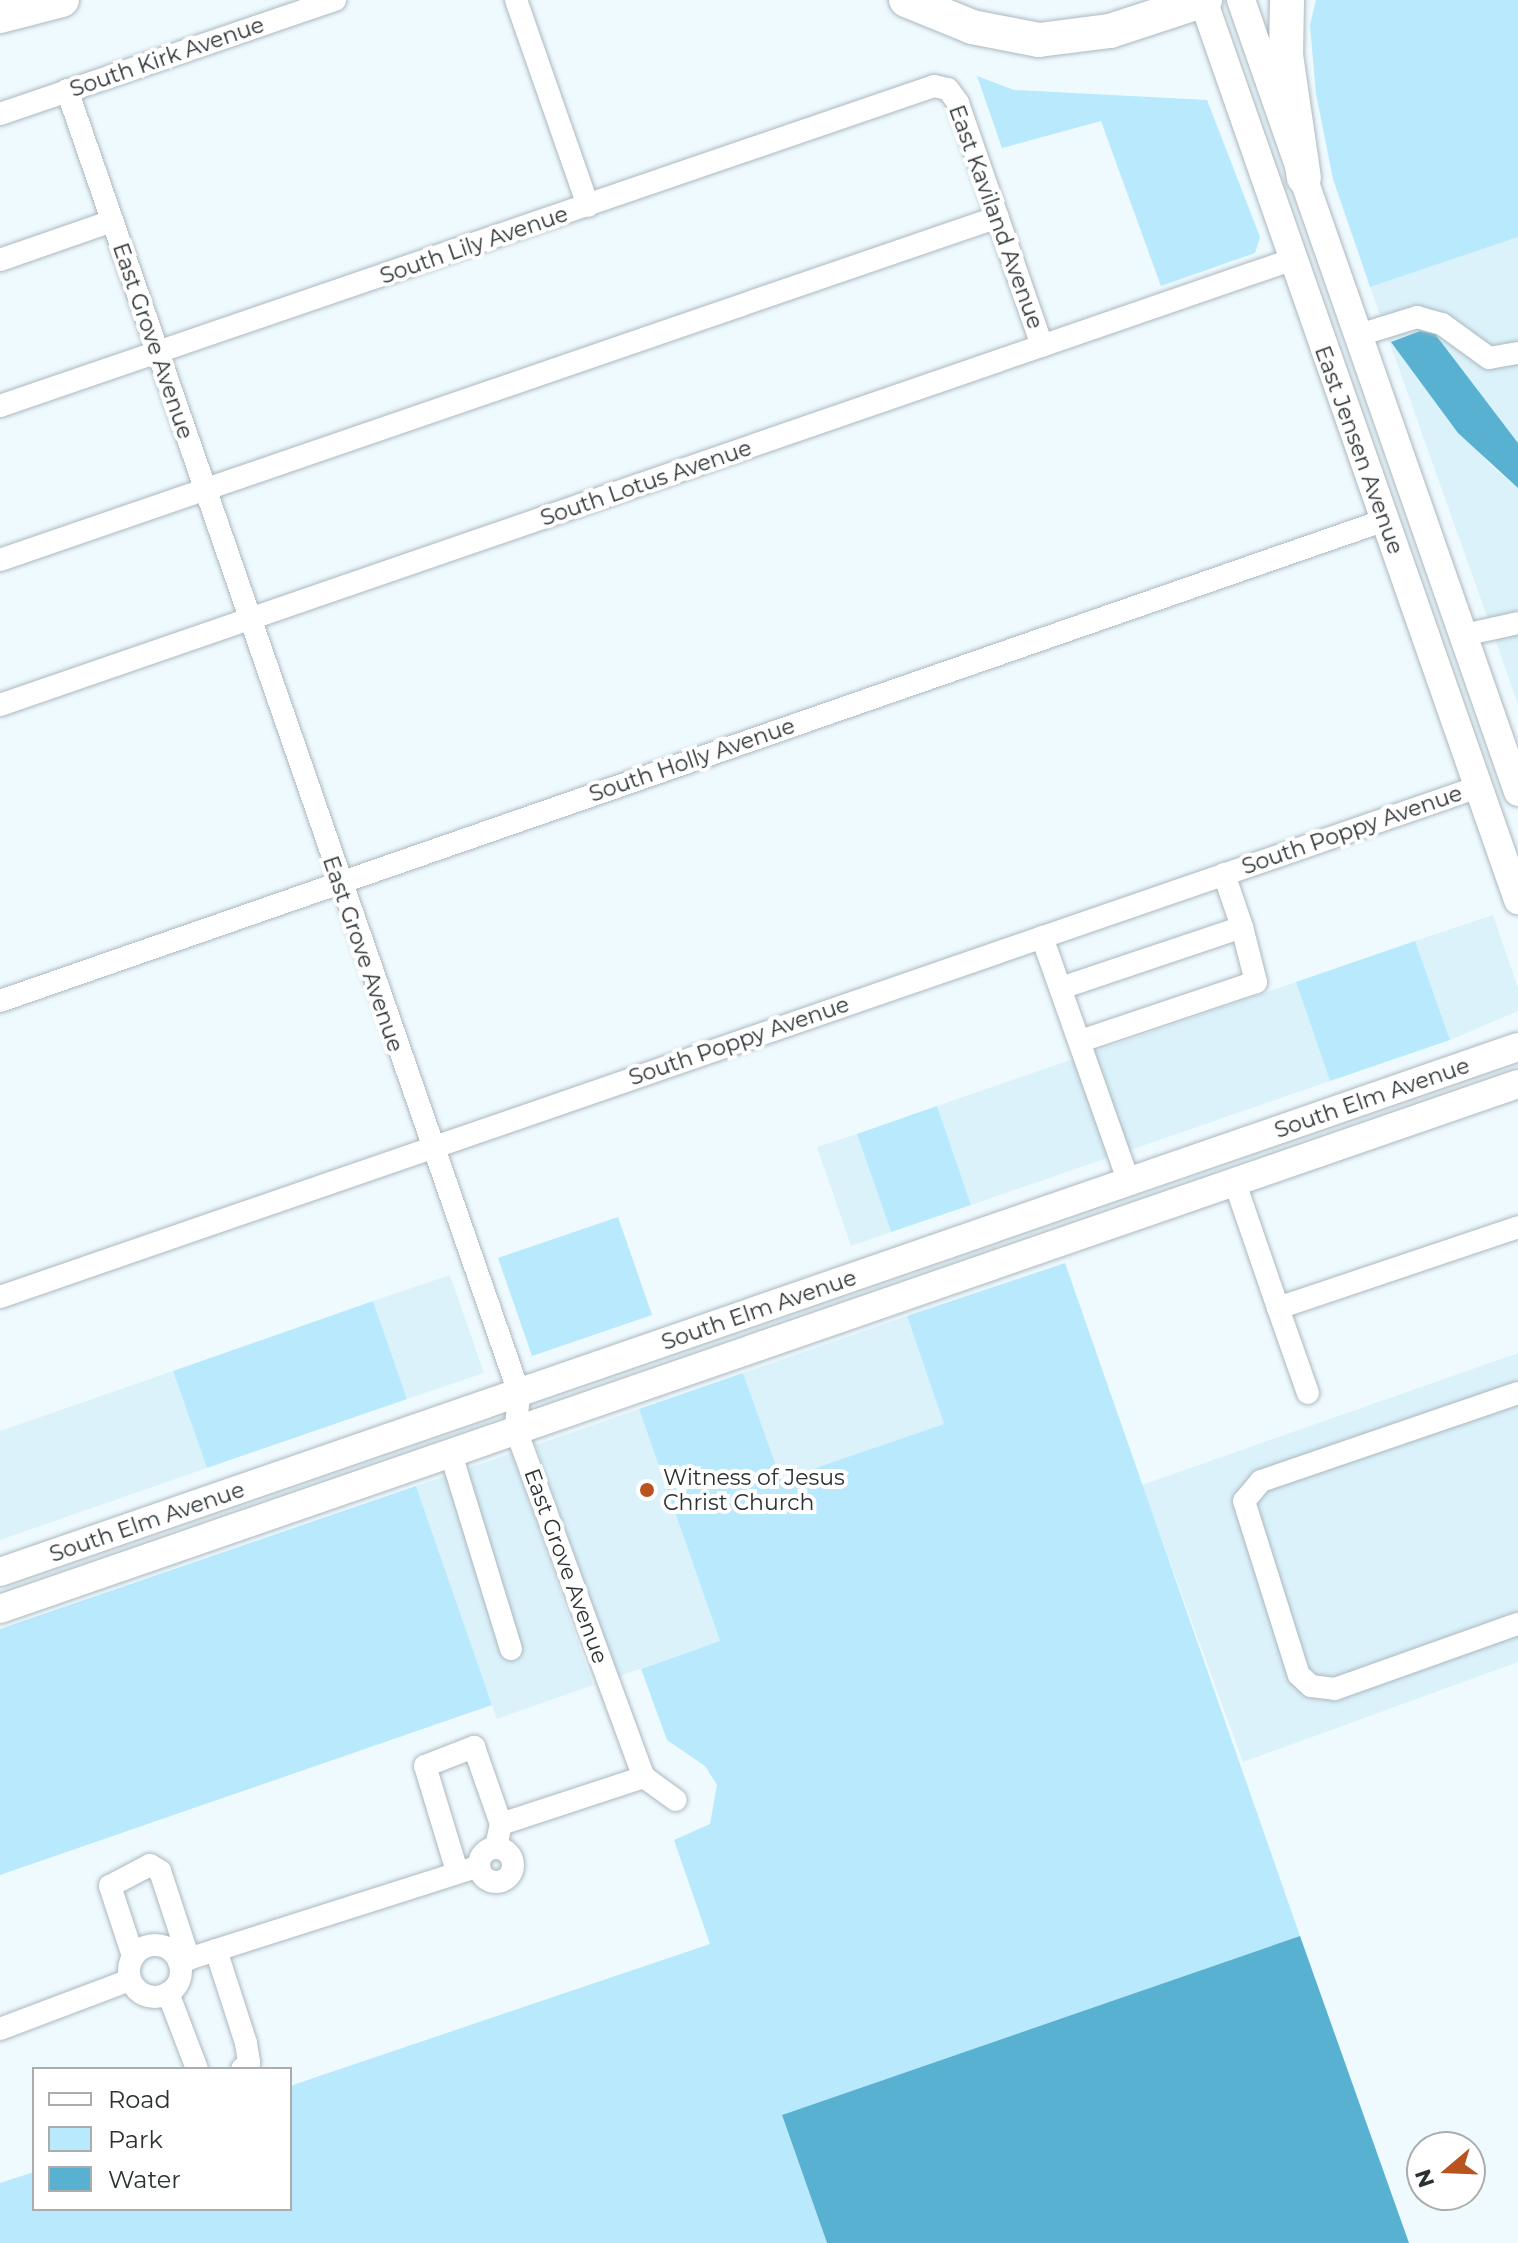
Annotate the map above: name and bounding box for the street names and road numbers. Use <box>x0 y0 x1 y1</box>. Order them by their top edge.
street label: South Kirk Avenue <box>66 11 268 103</box>
street label: East Kaviland Avenue <box>943 101 1049 333</box>
street label: South Lily Avenue <box>377 200 571 290</box>
street label: East Grove Avenue <box>107 239 199 443</box>
street label: East Jensen Avenue <box>1309 342 1409 558</box>
street label: South Lotus Avenue <box>537 434 755 532</box>
street label: South Holly Avenue <box>586 712 798 808</box>
street label: South Poppy Avenue <box>1238 780 1466 880</box>
street label: East Grove Avenue <box>317 852 409 1056</box>
street label: South Poppy Avenue <box>625 991 853 1091</box>
street label: South Elm Avenue <box>1271 1052 1473 1144</box>
street label: South Elm Avenue <box>658 1264 860 1356</box>
street label: East Grove Avenue <box>518 1465 614 1667</box>
street label: South Elm Avenue <box>46 1476 248 1568</box>

